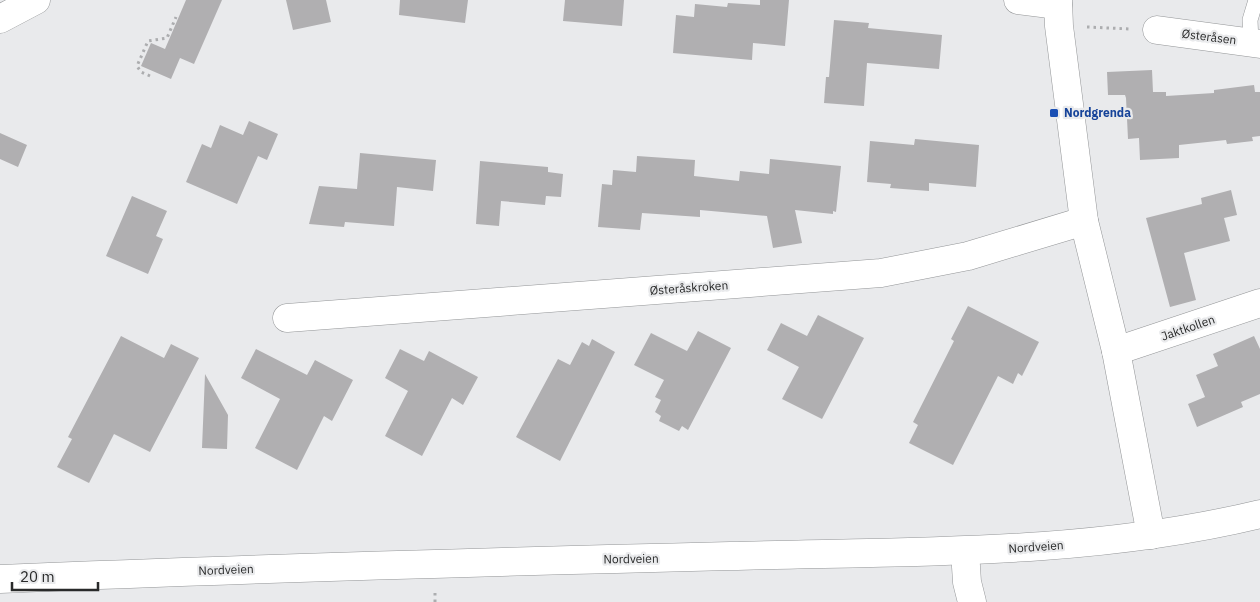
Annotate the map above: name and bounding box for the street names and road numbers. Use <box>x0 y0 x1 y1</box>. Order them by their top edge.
street label: Østeråsen <box>1181 26 1237 47</box>
street label: Østeråskroken <box>649 277 729 298</box>
street label: Jaktkollen <box>1159 311 1217 344</box>
street label: Nordveien <box>1008 537 1064 556</box>
street label: Nordveien <box>603 551 659 566</box>
street label: Nordveien <box>198 561 254 578</box>

